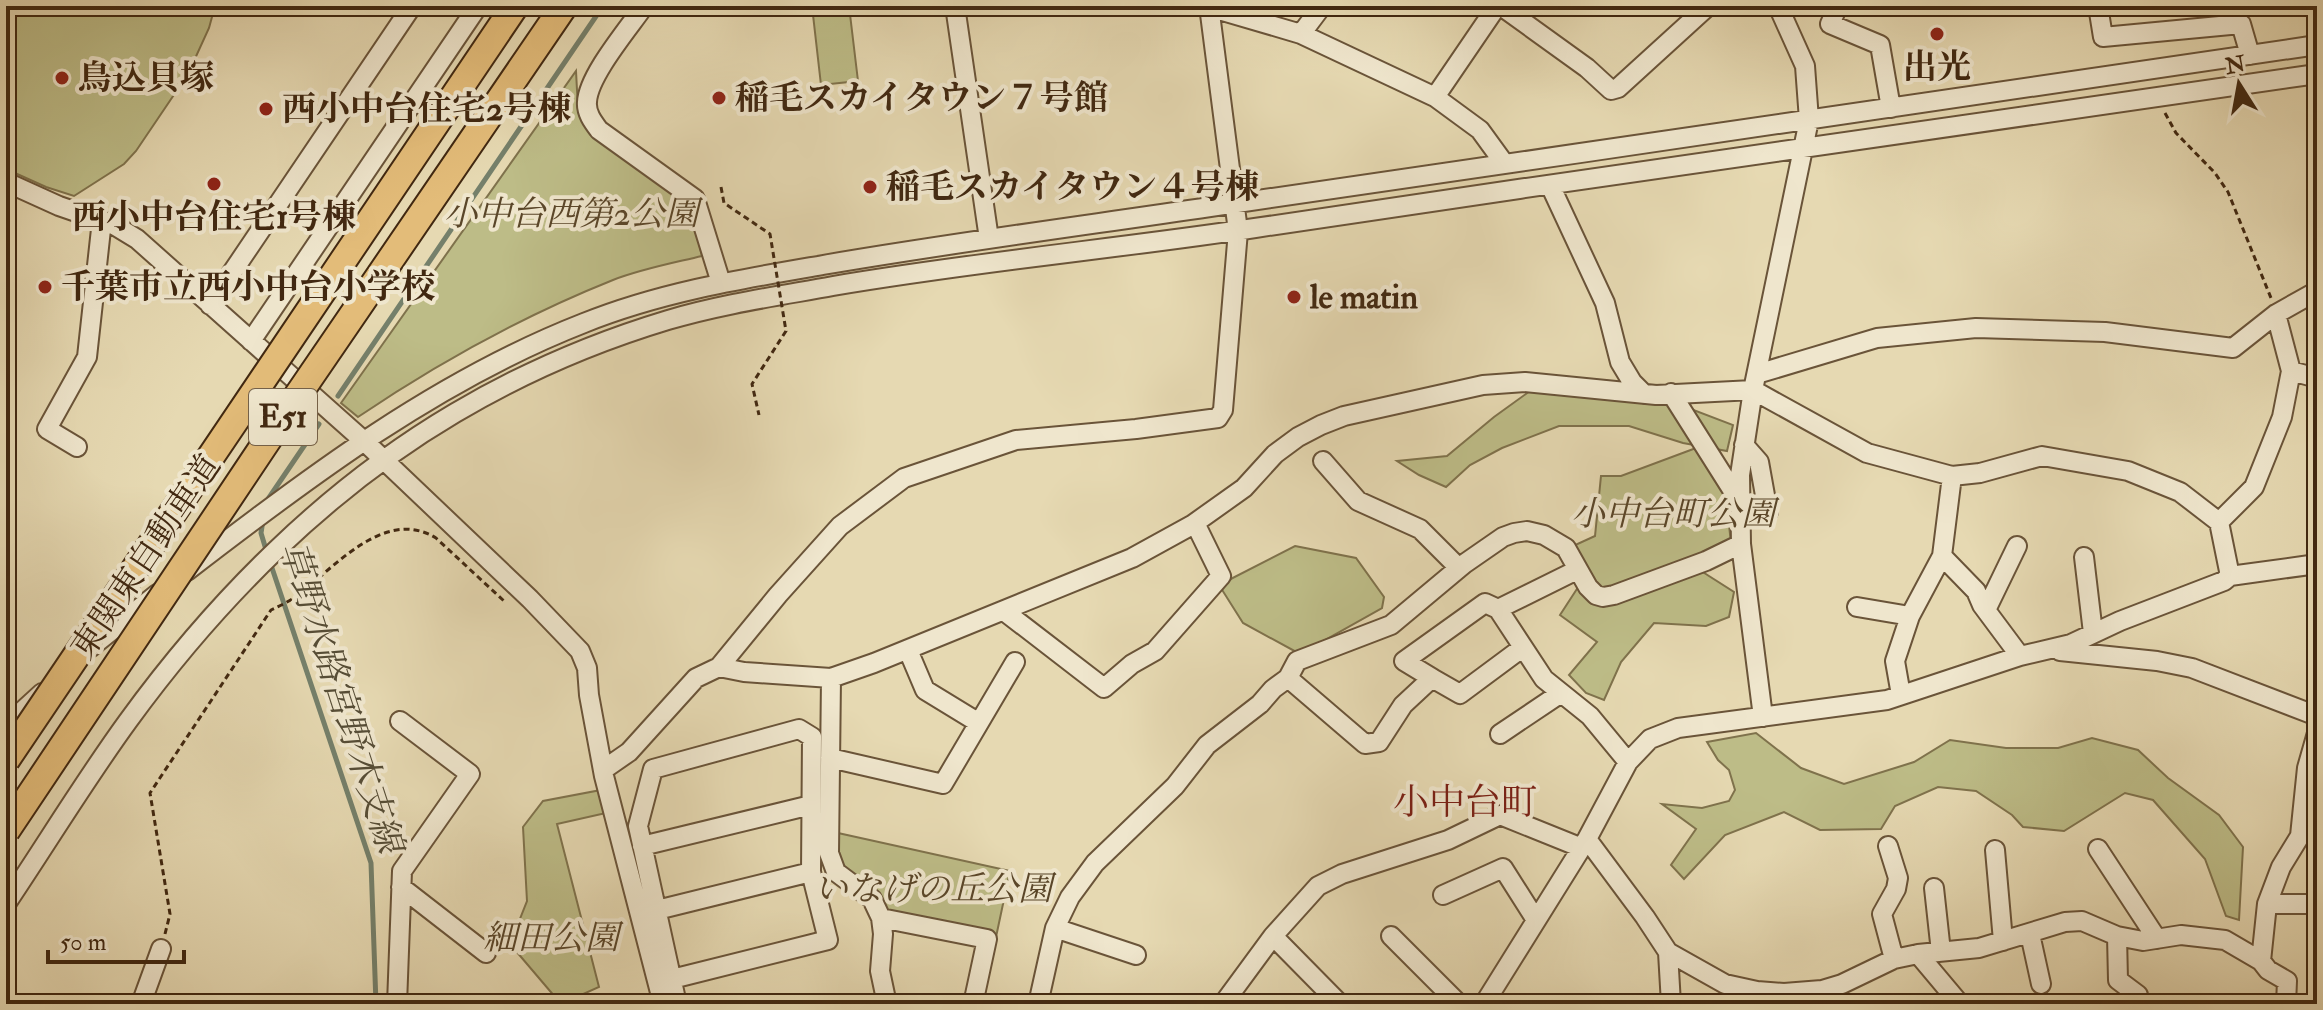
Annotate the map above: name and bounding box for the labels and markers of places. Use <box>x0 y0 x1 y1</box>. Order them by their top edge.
marker: 出光 <box>1928 25 1946 43</box>
place label: 出光 <box>1903 46 1971 89</box>
place label: 鳥込貝塚 <box>78 57 214 100</box>
marker: 鳥込貝塚 <box>53 69 71 87</box>
place label: 稲毛スカイタウン７号館 <box>735 77 1108 120</box>
place label: 西小中台住宅2号棟 <box>282 88 571 131</box>
marker: 稲毛スカイタウン７号館 <box>710 89 728 107</box>
marker: 西小中台住宅2号棟 <box>257 100 275 118</box>
place label: 稲毛スカイタウン４号棟 <box>886 166 1259 209</box>
marker: 西小中台住宅1号棟 <box>205 175 223 193</box>
marker: 稲毛スカイタウン４号棟 <box>861 178 879 196</box>
place label: 西小中台住宅1号棟 <box>72 196 356 239</box>
place label: 千葉市立西小中台小学校 <box>61 266 435 309</box>
place label: le matin <box>1309 276 1418 319</box>
marker: 千葉市立西小中台小学校 <box>36 278 54 296</box>
marker: le matin <box>1285 288 1303 306</box>

